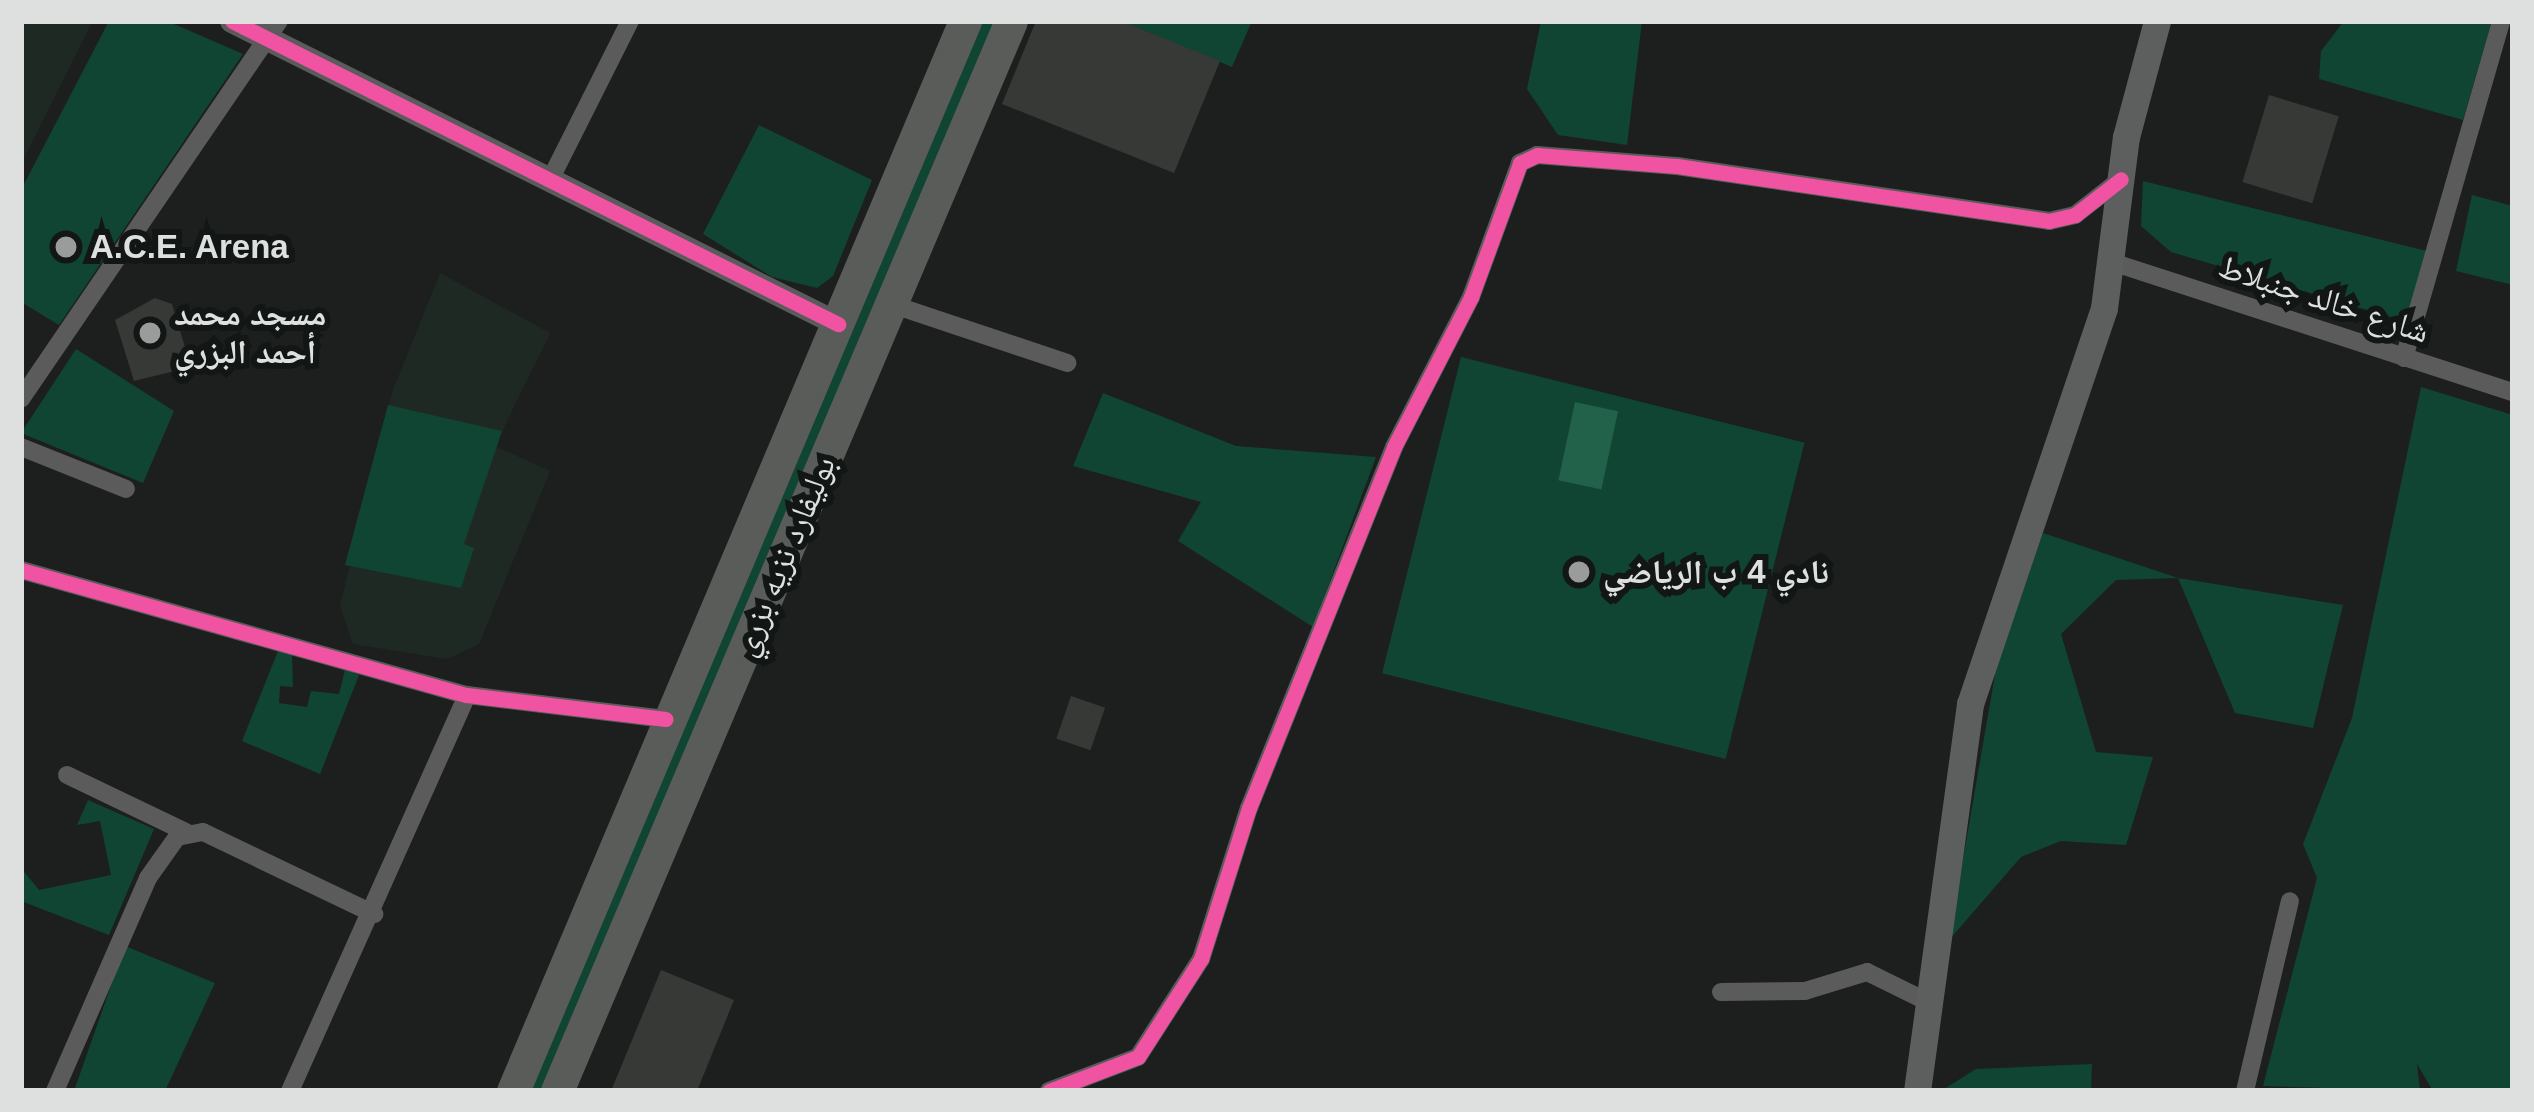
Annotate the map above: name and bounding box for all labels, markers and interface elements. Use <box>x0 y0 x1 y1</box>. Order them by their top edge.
place label: A.C.E. Arena <box>90 227 290 267</box>
marker: A.C.E. Arena <box>53 234 79 260</box>
street label: شارع خالد جنبلاط <box>2214 246 2434 352</box>
place label: مسجد محمد أحمد البزري <box>174 294 326 372</box>
marker: مسجد محمد أحمد البزري <box>137 320 163 346</box>
street label: بوليفارد نزيه بزري <box>724 450 844 662</box>
place label: نادي 4 ب الرياضي <box>1603 552 1829 592</box>
marker: نادي 4 ب الرياضي <box>1566 559 1592 585</box>

